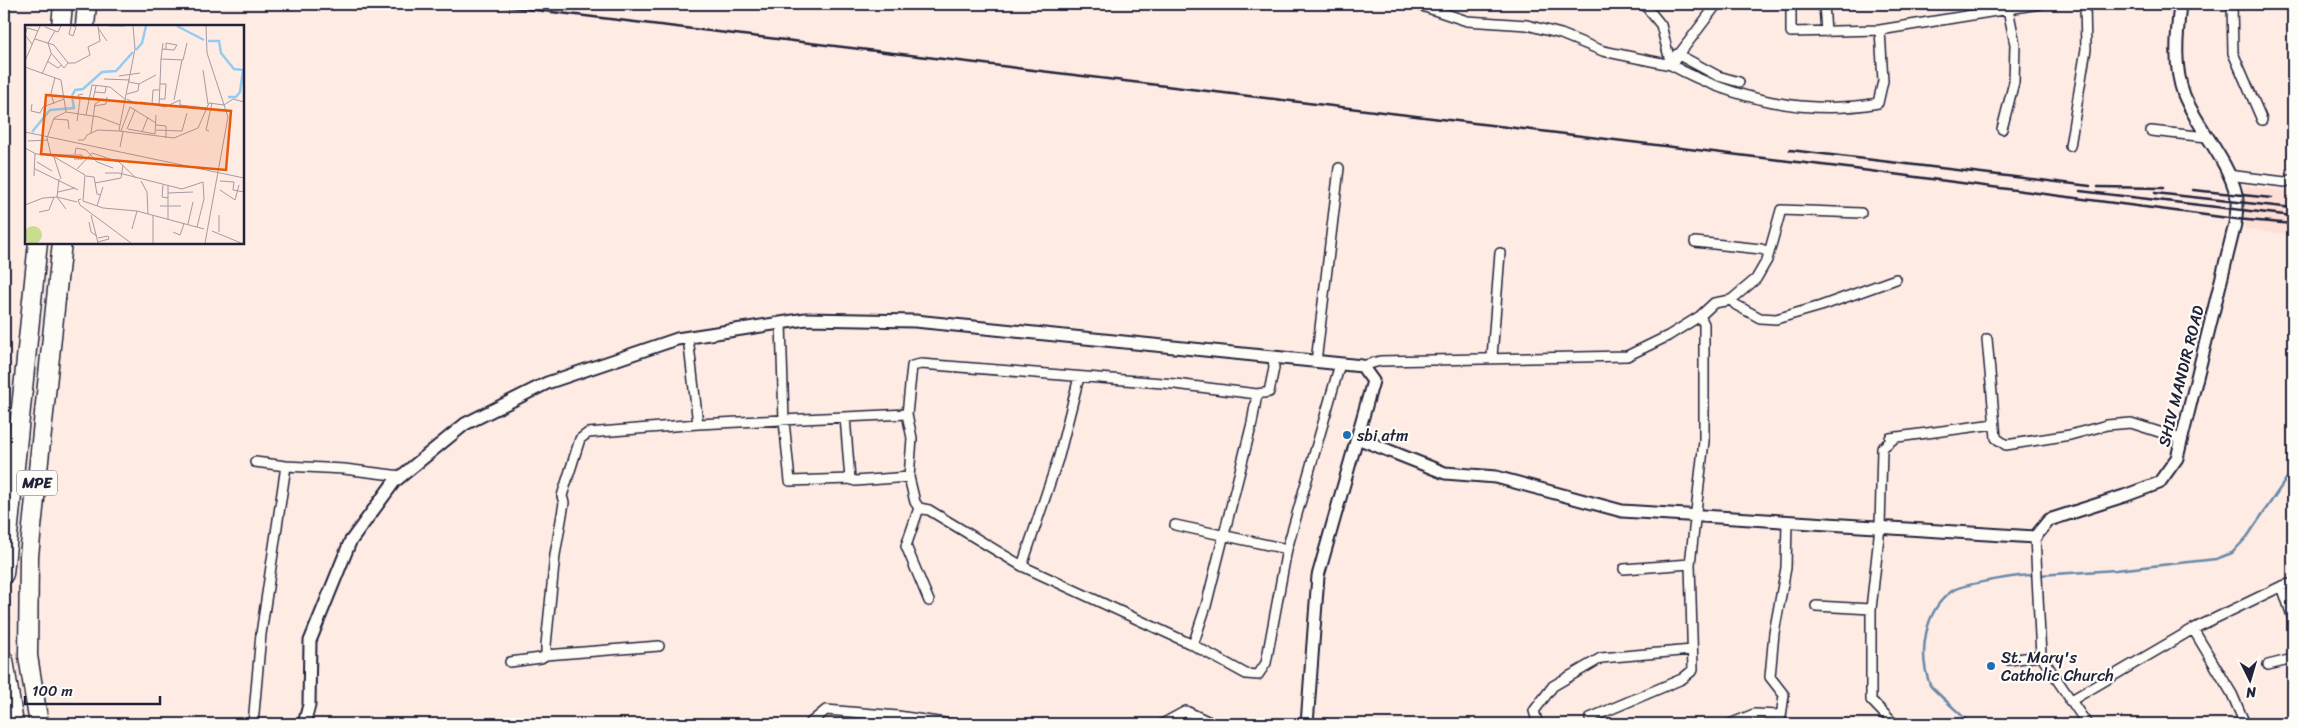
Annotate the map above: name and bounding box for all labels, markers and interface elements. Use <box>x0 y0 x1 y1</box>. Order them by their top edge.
inset map <box>25 25 244 244</box>
street label: SHIV MANDIR ROAD <box>2149 302 2213 450</box>
place label: sbi atm <box>1356 421 1408 450</box>
marker: sbi atm <box>1341 429 1353 441</box>
road number: MPE <box>17 470 57 496</box>
place label: St. Mary's Catholic Church <box>2001 643 2114 690</box>
north arrow <box>2224 656 2274 706</box>
marker: St. Mary's Catholic Church <box>1985 660 1997 672</box>
scale bar <box>25 673 160 705</box>
text: 100 m <box>32 678 73 704</box>
text: N <box>2245 679 2258 705</box>

